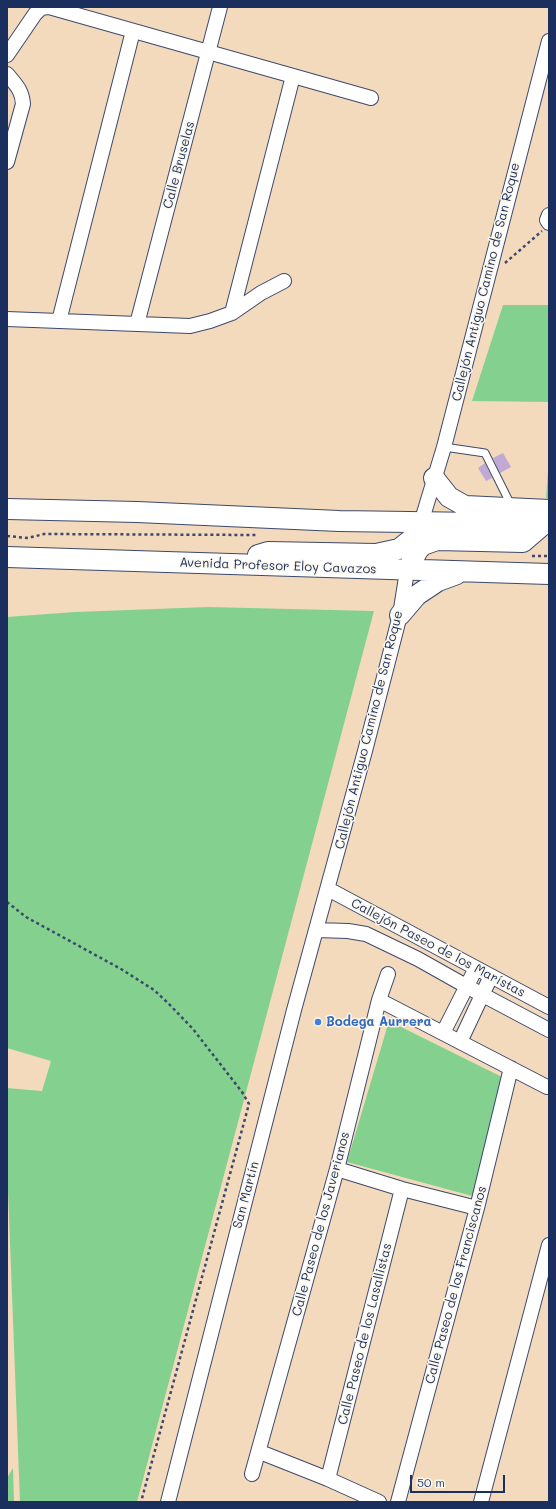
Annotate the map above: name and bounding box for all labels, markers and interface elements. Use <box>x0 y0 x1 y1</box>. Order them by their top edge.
street label: Calle Bruselas <box>160 120 198 210</box>
street label: Callejón Antiguo Camino de San Roque <box>449 161 523 403</box>
street label: Avenida Profesor Eloy Cavazos <box>179 555 377 577</box>
street label: Callejón Antiguo Camino de San Roque <box>332 609 406 851</box>
street label: Callejón Paseo de los Marístas <box>348 895 528 1001</box>
place label: Bodega Aurrera <box>326 1014 432 1030</box>
marker: Bodega Aurrera <box>313 1017 323 1027</box>
street label: Calle Paseo de los Javerianos <box>289 1130 353 1318</box>
street label: San Martín <box>230 1160 262 1230</box>
street label: Calle Paseo de los Franciscanos <box>422 1184 490 1386</box>
street label: Calle Paseo de los Lasallistas <box>335 1242 395 1426</box>
scale bar <box>412 1467 507 1493</box>
text: 50 m <box>417 1474 445 1490</box>

